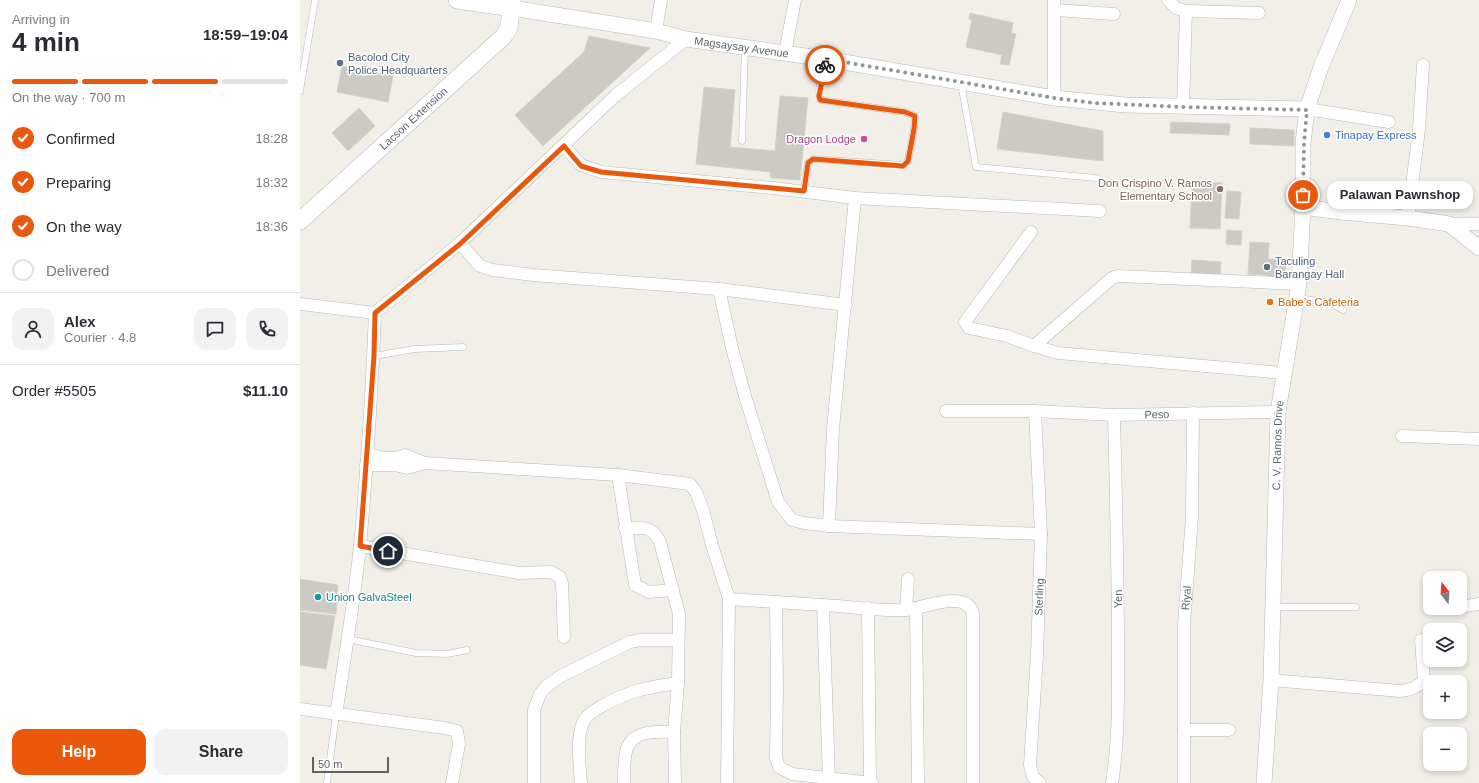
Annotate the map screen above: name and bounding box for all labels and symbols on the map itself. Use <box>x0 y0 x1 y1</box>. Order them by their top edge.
street label: Magsaysay Avenue <box>694 34 790 60</box>
courier <box>805 45 845 85</box>
place label: Bacolod City Police Headquarters <box>348 51 448 76</box>
marker: Bacolod City Police Headquarters <box>335 58 345 68</box>
street label: Lacson Extension <box>377 85 450 152</box>
place label: Tinapay Express <box>1335 129 1417 141</box>
marker: Tinapay Express <box>1322 130 1332 140</box>
place label: Dragon Lodge <box>786 133 856 145</box>
marker: Dragon Lodge <box>859 134 869 144</box>
place label: Don Crispino V. Ramos Elementary School <box>1098 177 1212 202</box>
pin <box>1286 178 1320 212</box>
callout: Palawan Pawnshop <box>1327 181 1473 209</box>
marker: Don Crispino V. Ramos Elementary School <box>1215 184 1225 194</box>
place label: Taculing Barangay Hall <box>1275 255 1344 280</box>
marker: Taculing Barangay Hall <box>1262 262 1272 272</box>
place label: Babe’s Cafeteria <box>1278 296 1360 308</box>
marker: Babe’s Cafeteria <box>1265 297 1275 307</box>
street label: C. V. Ramos Drive <box>1270 399 1286 491</box>
street label: Peso <box>1144 408 1170 420</box>
pin <box>371 534 405 568</box>
north arrow <box>1423 571 1467 615</box>
street label: Sterling <box>1032 578 1046 616</box>
street label: Riyal <box>1179 585 1193 611</box>
street label: Yen <box>1112 590 1124 608</box>
place label: Union GalvaSteel <box>326 591 412 603</box>
marker: Union GalvaSteel <box>313 592 323 602</box>
scale bar <box>312 755 389 774</box>

